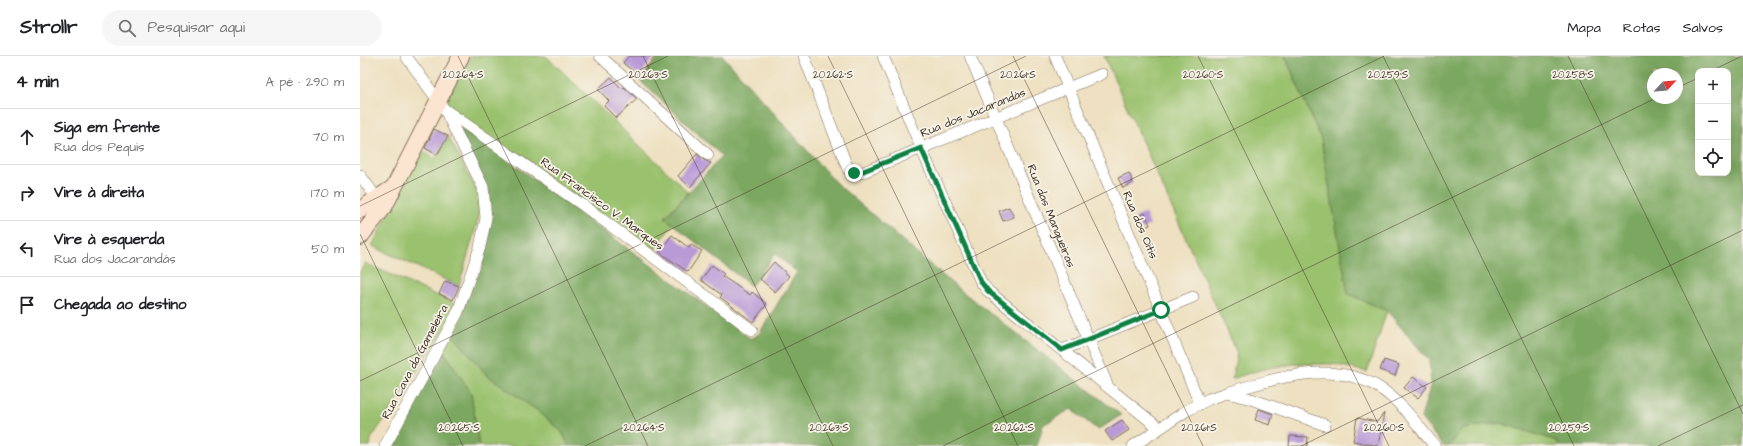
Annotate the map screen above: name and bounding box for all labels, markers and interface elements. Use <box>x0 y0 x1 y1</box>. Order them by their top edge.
search box <box>102 10 382 46</box>
text: Strollr <box>20 14 78 41</box>
icon: search <box>116 17 138 39</box>
text: Pesquisar aqui <box>148 17 245 38</box>
text: Mapa <box>1567 18 1601 38</box>
text: Rotas <box>1623 18 1661 38</box>
text: Salvos <box>1683 18 1723 38</box>
text: 20.264°S <box>443 68 484 82</box>
text: 20.263°S <box>628 68 668 82</box>
text: 20.262°S <box>813 68 853 82</box>
text: 20.261°S <box>1000 68 1036 82</box>
text: 20.260°S <box>1183 68 1224 82</box>
text: 20.259°S <box>1368 68 1409 82</box>
text: 20.258°S <box>1552 68 1594 82</box>
north arrow <box>1647 68 1683 104</box>
map controls <box>1695 68 1731 176</box>
button: + <box>1695 68 1731 104</box>
text: 4 min <box>16 70 59 94</box>
text: A pé · 290 m <box>266 73 344 91</box>
street label: Rua dos Jacarandás <box>918 84 1028 142</box>
button: − <box>1695 104 1731 140</box>
text: Siga em frente <box>54 117 160 138</box>
icon: ahead <box>16 126 38 148</box>
text: 70 m <box>312 128 344 146</box>
text: Rua dos Pequis <box>54 138 145 156</box>
button: locate <box>1695 140 1731 176</box>
street label: Rua Francisco V. Marques <box>537 153 667 255</box>
street label: Rua das Mangueiras <box>1022 162 1079 271</box>
route end <box>845 164 863 182</box>
icon: right <box>16 182 38 204</box>
text: Vire à direita <box>54 182 144 203</box>
text: 170 m <box>311 184 344 202</box>
street label: Rua dos Oitis <box>1118 189 1162 261</box>
text: Vire à esquerda <box>54 229 164 250</box>
icon: left <box>16 238 38 260</box>
text: 50 m <box>311 240 344 258</box>
text: Rua dos Jacarandás <box>54 250 176 268</box>
icon: arrive <box>16 294 38 316</box>
text: Chegada ao destino <box>54 294 187 315</box>
route start <box>1152 301 1170 319</box>
street label: Rua Cava da Gameleira <box>378 302 452 422</box>
text: 20.265°S <box>438 421 480 435</box>
text: 20.264°S <box>624 421 665 435</box>
text: 20.263°S <box>809 421 849 435</box>
text: 20.262°S <box>994 421 1034 435</box>
text: 20.261°S <box>1181 421 1217 435</box>
text: 20.260°S <box>1364 421 1405 435</box>
text: 20.259°S <box>1549 421 1590 435</box>

